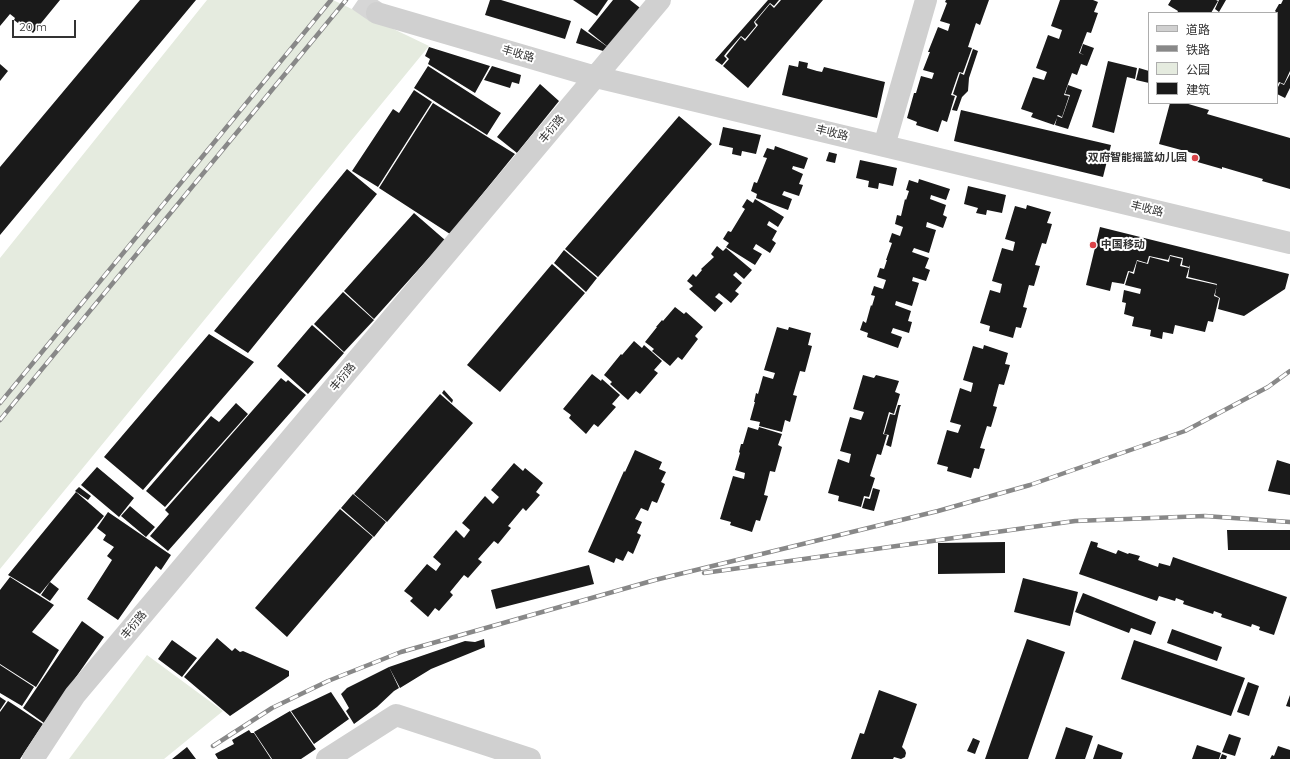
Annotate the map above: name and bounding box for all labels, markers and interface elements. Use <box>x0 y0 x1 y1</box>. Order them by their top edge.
scale bar <box>14 12 78 38</box>
legend <box>1148 12 1278 104</box>
text: 20 m <box>19 19 47 34</box>
text: 道路 <box>1186 22 1210 37</box>
text: 铁路 <box>1186 42 1210 57</box>
street label: 丰收路 <box>500 43 536 65</box>
text: 公园 <box>1186 62 1210 77</box>
text: 建筑 <box>1186 82 1210 97</box>
street label: 丰衍路 <box>536 112 568 146</box>
street label: 丰收路 <box>814 123 850 143</box>
place label: 双府智能摇篮幼儿园 <box>1088 151 1187 165</box>
marker: 双府智能摇篮幼儿园 <box>1190 153 1200 163</box>
street label: 丰收路 <box>1129 199 1165 219</box>
place label: 中国移动 <box>1101 238 1145 252</box>
marker: 中国移动 <box>1088 240 1098 250</box>
street label: 丰衍路 <box>327 360 359 394</box>
street label: 丰衍路 <box>118 608 150 642</box>

